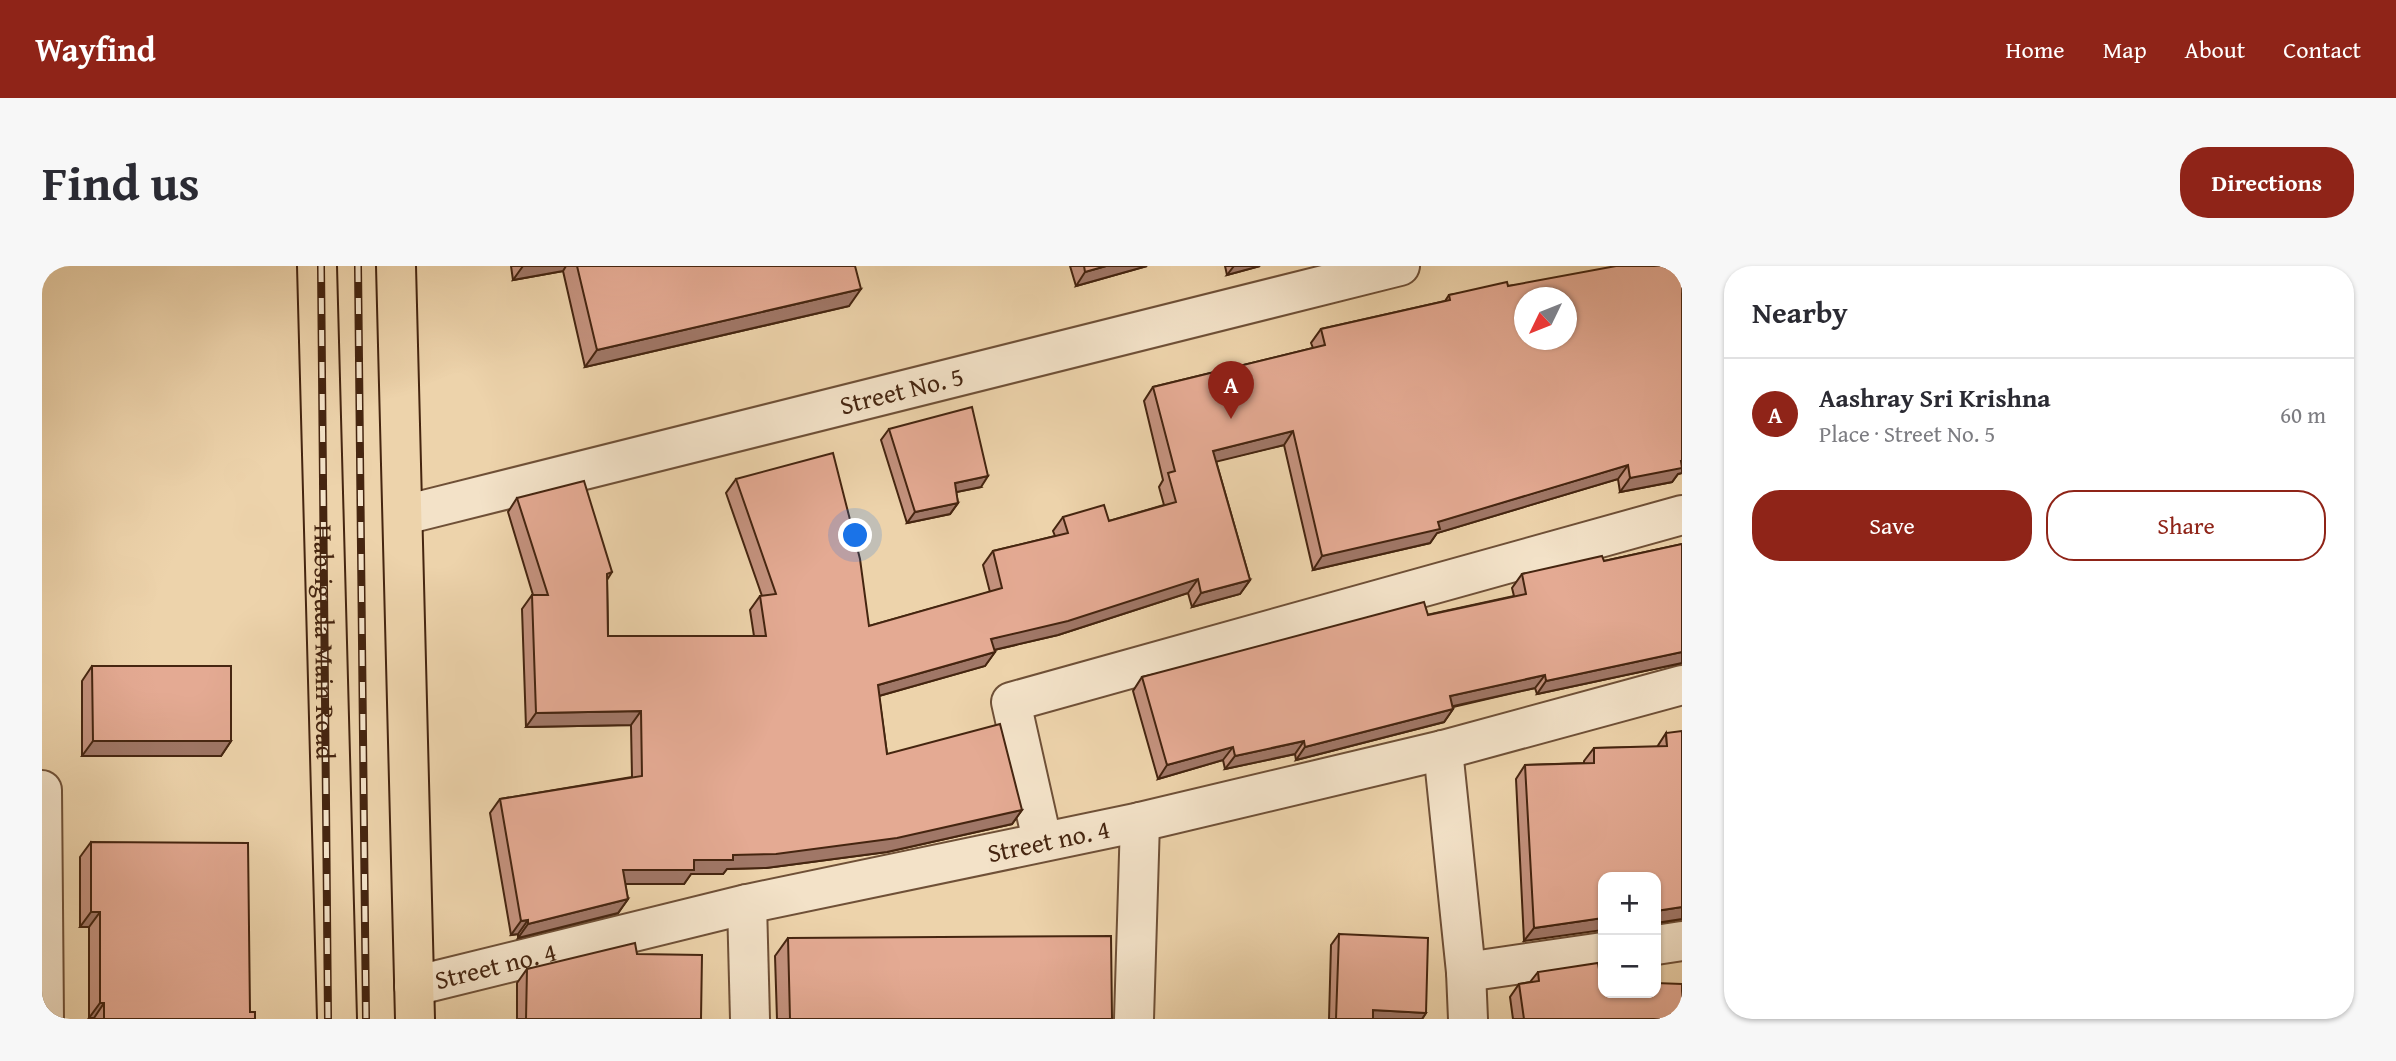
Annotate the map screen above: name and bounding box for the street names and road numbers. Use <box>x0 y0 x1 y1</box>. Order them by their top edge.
street label: Street No. 5 <box>836 356 968 424</box>
street label: Habsiguda Main Road <box>304 524 346 760</box>
street label: Street no. 4 <box>984 809 1113 872</box>
street label: Street no. 4 <box>431 932 560 999</box>

